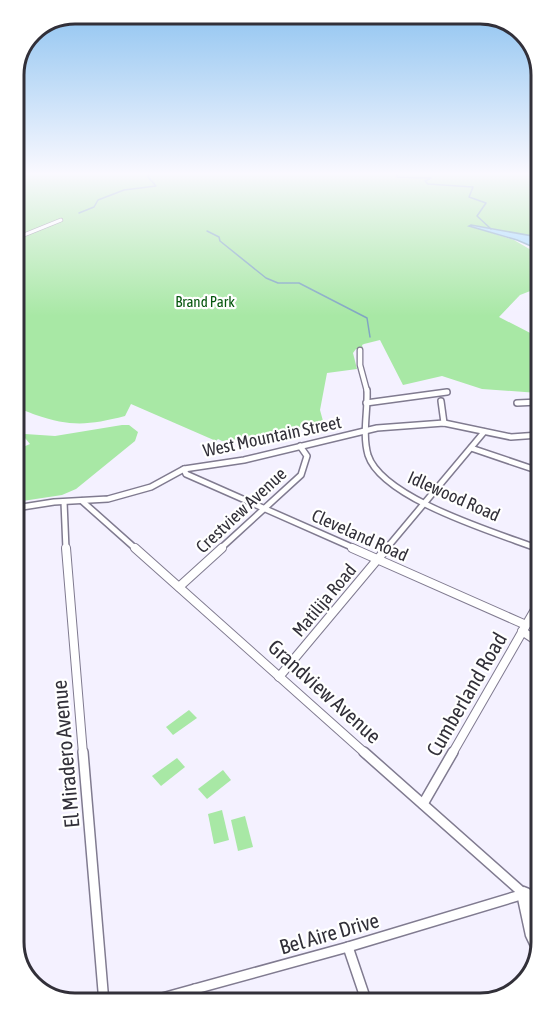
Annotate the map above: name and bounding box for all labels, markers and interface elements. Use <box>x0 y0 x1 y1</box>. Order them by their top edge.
park label: Brand Park <box>175 293 235 310</box>
street label: West Mountain Street <box>201 411 343 461</box>
street label: Crestview Avenue <box>192 463 290 557</box>
street label: Idlewood Road <box>405 466 503 526</box>
street label: Cleveland Road <box>309 504 411 566</box>
street label: Matilija Road <box>288 560 360 640</box>
street label: Cumberland Road <box>421 628 511 760</box>
street label: Grandview Avenue <box>264 634 386 748</box>
street label: El Miradero Avenue <box>47 679 83 829</box>
street label: Bel Aire Drive <box>276 907 382 959</box>

